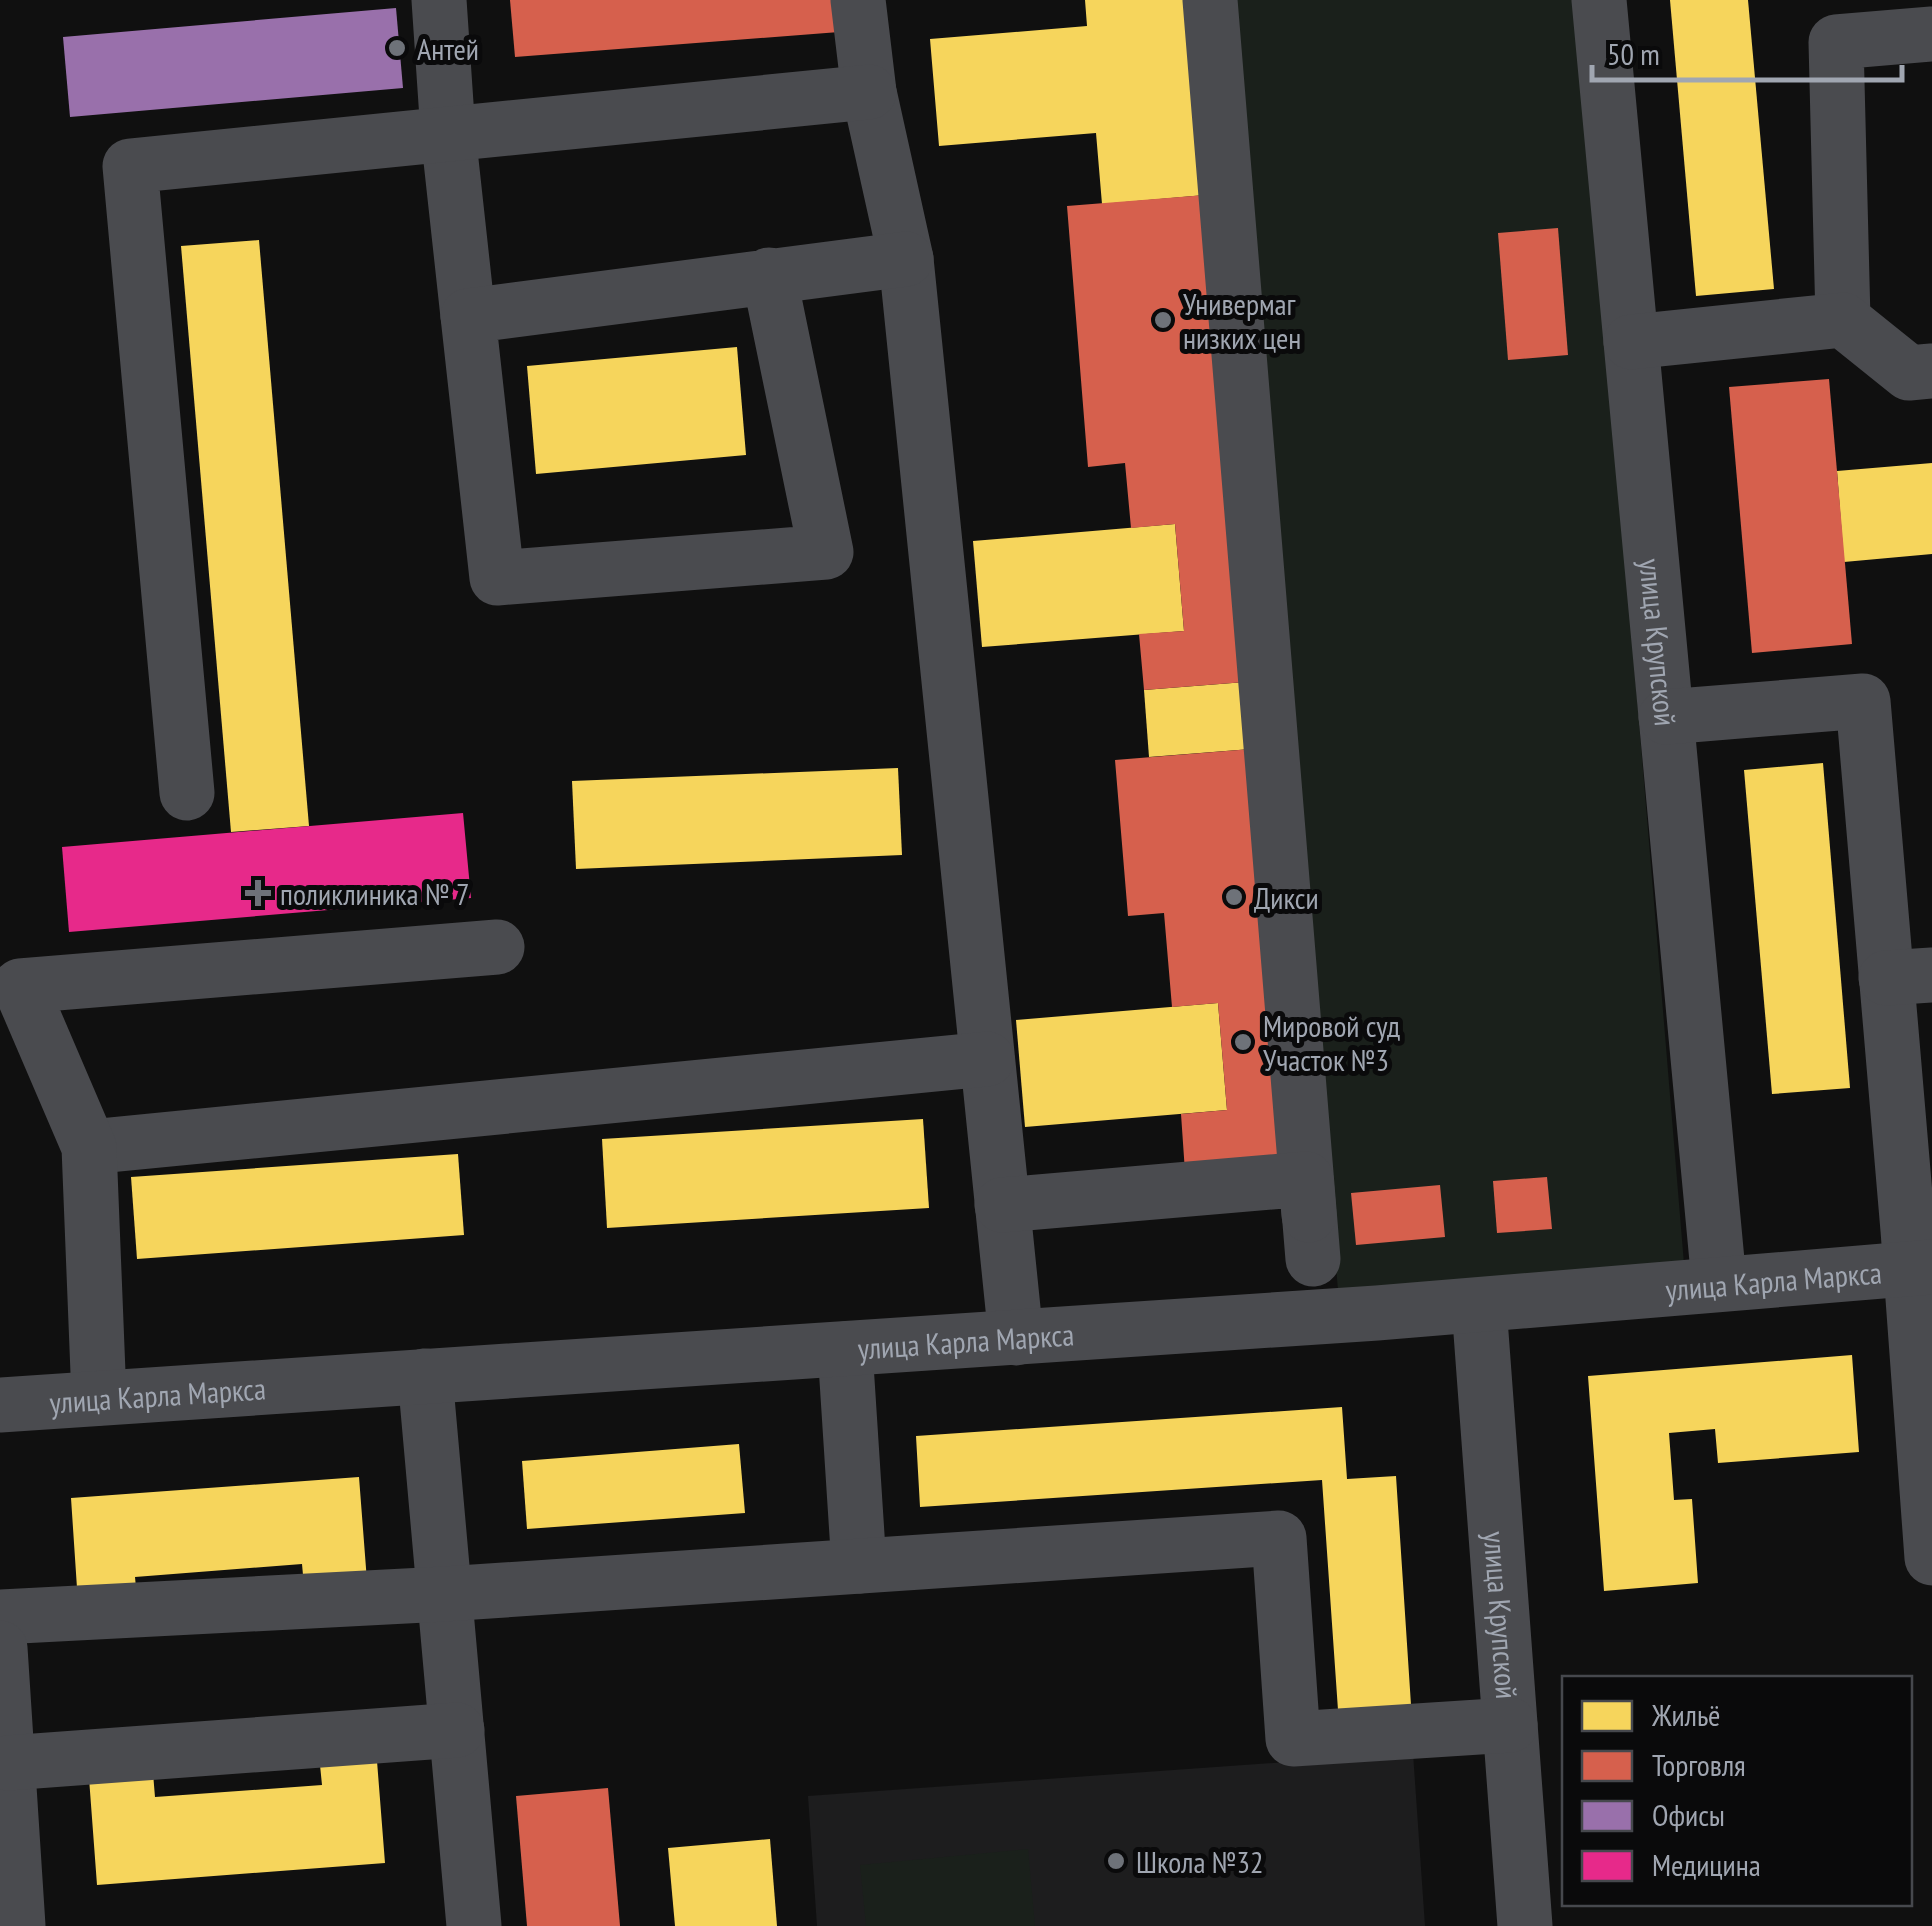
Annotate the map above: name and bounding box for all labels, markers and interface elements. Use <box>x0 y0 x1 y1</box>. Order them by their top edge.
scale bar <box>1592 20 1902 82</box>
place label: Антей <box>417 29 479 68</box>
text: 50 m <box>1607 34 1660 73</box>
marker: Антей <box>386 37 408 59</box>
place label: Универмаг низких цен <box>1183 284 1301 357</box>
marker: Универмаг низких цен <box>1152 309 1174 331</box>
street label: улица Крупской <box>1632 557 1686 728</box>
place label: поликлиника № 7 <box>280 874 470 913</box>
place label: Дикси <box>1254 878 1319 917</box>
marker: поликлиника № 7 <box>245 880 271 906</box>
marker: Дикси <box>1223 886 1245 908</box>
place label: Мировой суд Участок №3 <box>1263 1006 1400 1079</box>
marker: Мировой суд Участок №3 <box>1232 1031 1254 1053</box>
street label: улица Карла Маркса <box>1664 1252 1883 1309</box>
street label: улица Карла Маркса <box>856 1314 1075 1367</box>
street label: улица Карла Маркса <box>48 1368 267 1421</box>
street label: улица Крупской <box>1476 1530 1528 1700</box>
legend <box>1562 1676 1912 1906</box>
text: Жильё <box>1651 1695 1720 1734</box>
text: Торговля <box>1652 1745 1746 1784</box>
text: Офисы <box>1652 1795 1725 1834</box>
place label: Школа №32 <box>1136 1842 1264 1881</box>
text: Медицина <box>1652 1845 1761 1884</box>
marker: Школа №32 <box>1105 1850 1127 1872</box>

